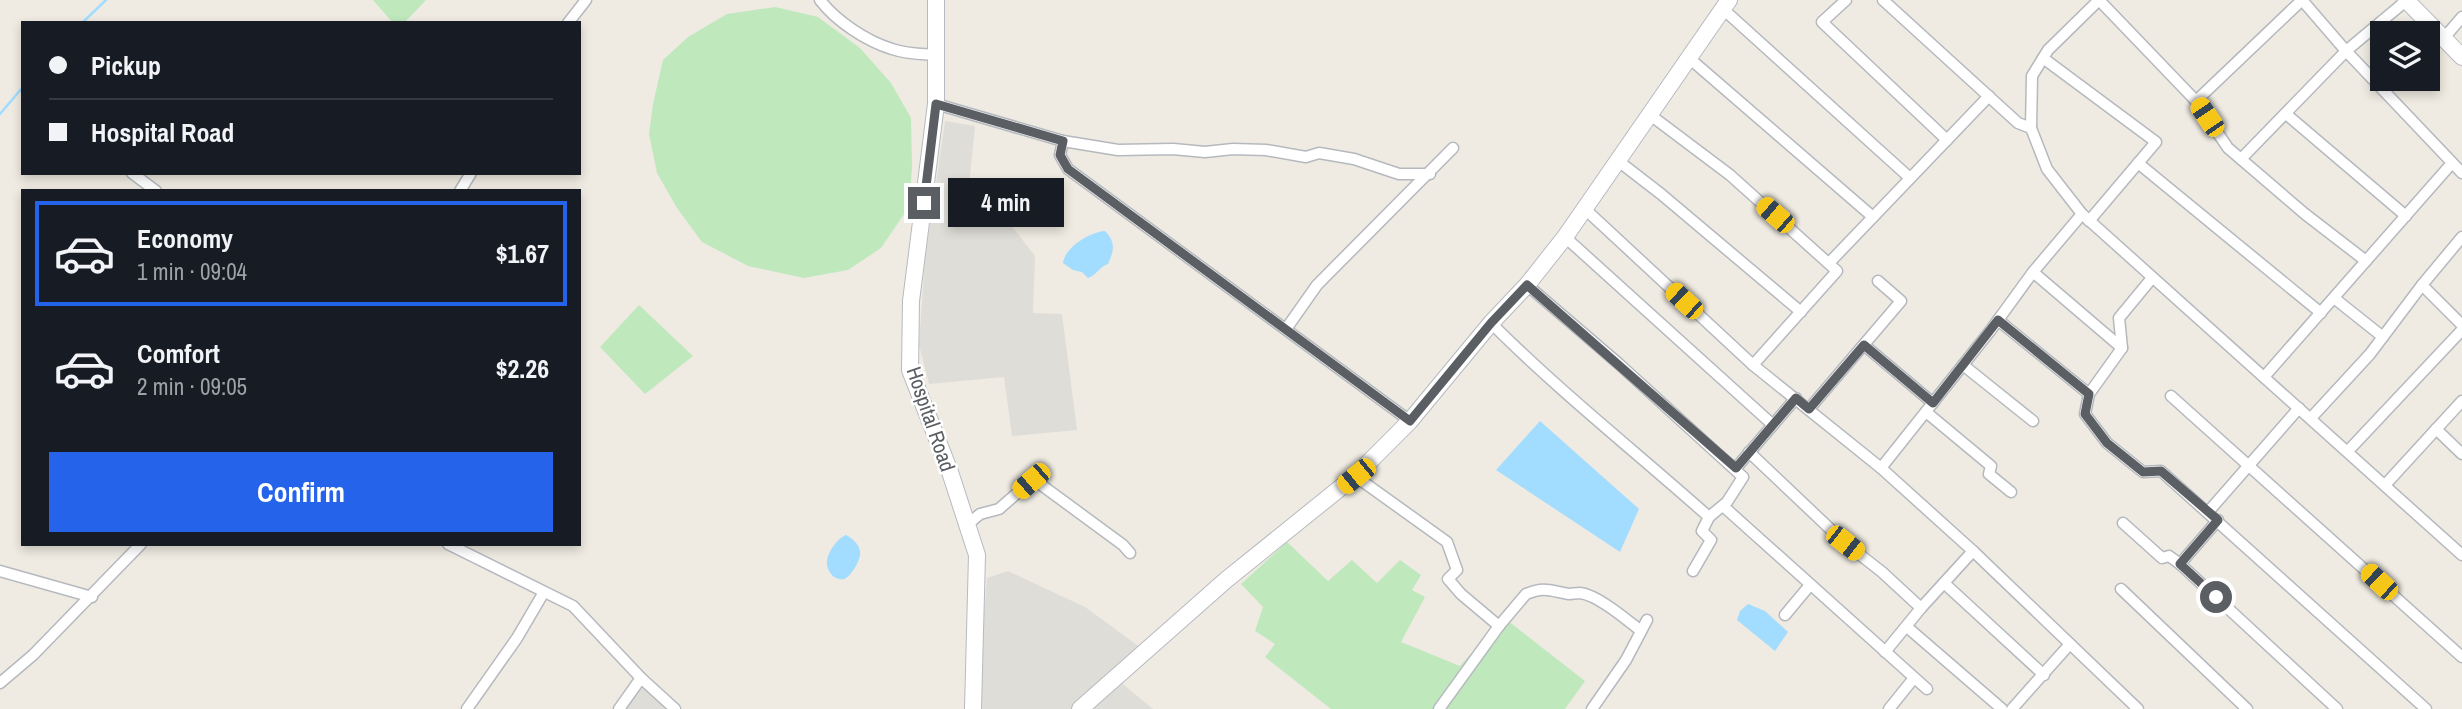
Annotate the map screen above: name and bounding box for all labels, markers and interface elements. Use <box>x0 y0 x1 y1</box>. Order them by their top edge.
map controls <box>2370 21 2440 91</box>
button: layers <box>2370 21 2440 91</box>
text: Pickup <box>91 48 161 83</box>
car <box>2187 94 2228 140</box>
text: Hospital Road <box>91 115 234 150</box>
callout: 4 min <box>948 178 1064 228</box>
route end <box>908 187 940 219</box>
text: 4 min <box>981 187 1031 218</box>
car <box>1753 193 1798 237</box>
text: Economy <box>137 221 233 256</box>
icon: car <box>53 222 116 285</box>
text: $1.67 <box>496 236 549 271</box>
text: 1 min · 09:04 <box>137 256 247 287</box>
car <box>1662 279 1707 323</box>
text: Comfort <box>137 336 220 371</box>
icon: car <box>53 337 116 400</box>
text: $2.26 <box>496 351 549 386</box>
street label: Hospital Road <box>900 363 962 475</box>
text: 2 min · 09:05 <box>137 371 247 402</box>
button: Confirm <box>49 452 553 532</box>
car <box>1334 455 1379 497</box>
car <box>1009 459 1054 503</box>
car <box>1822 522 1869 564</box>
car <box>2357 560 2402 604</box>
route start <box>2200 581 2232 613</box>

